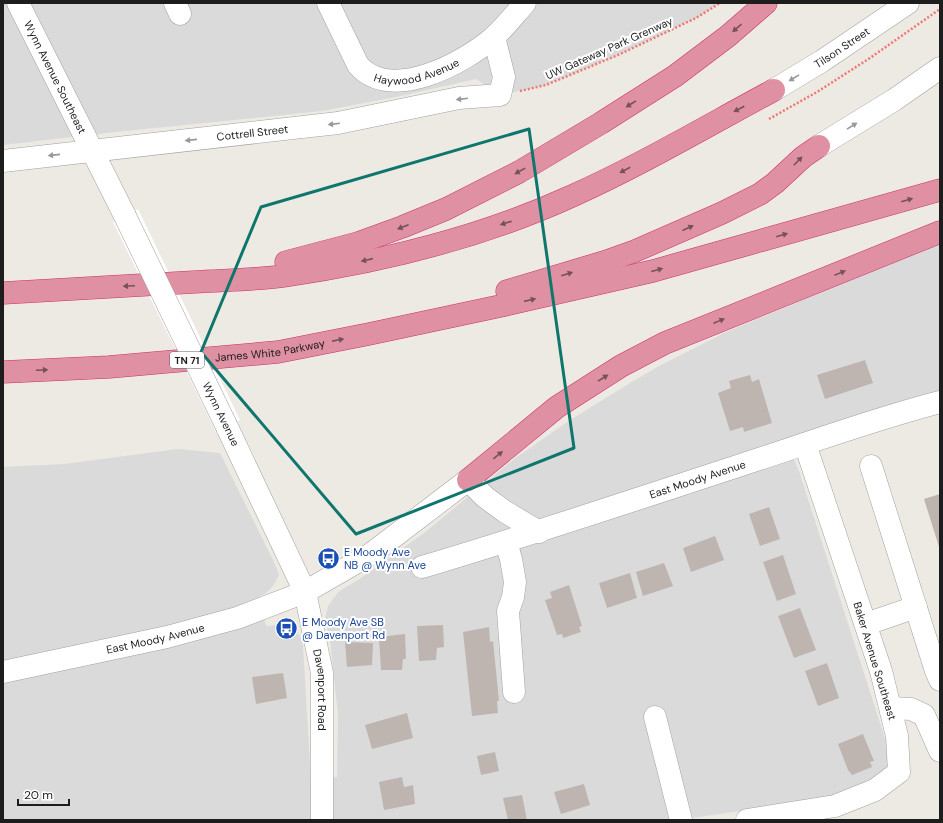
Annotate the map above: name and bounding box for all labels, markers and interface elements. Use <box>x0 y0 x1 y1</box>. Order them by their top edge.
street label: UW Gateway Park Grenway <box>543 14 675 82</box>
street label: Wynn Avenue Southeast <box>21 18 89 136</box>
one-way arrow <box>731 24 742 33</box>
street label: Tilson Street <box>812 24 872 71</box>
street label: Haywood Avenue <box>372 55 462 88</box>
one-way arrow <box>788 75 800 82</box>
one-way arrow <box>456 95 468 102</box>
one-way arrow <box>625 101 637 108</box>
one-way arrow <box>734 105 745 112</box>
one-way arrow <box>328 120 340 127</box>
street label: Cottrell Street <box>216 122 289 144</box>
one-way arrow <box>847 122 857 130</box>
one-way arrow <box>185 137 197 143</box>
one-way arrow <box>48 152 60 159</box>
one-way arrow <box>793 156 803 166</box>
one-way arrow <box>619 167 631 174</box>
one-way arrow <box>514 168 526 174</box>
one-way arrow <box>901 197 913 203</box>
one-way arrow <box>500 220 512 226</box>
one-way arrow <box>397 224 408 230</box>
one-way arrow <box>683 225 694 231</box>
one-way arrow <box>776 232 788 238</box>
one-way arrow <box>361 258 373 264</box>
one-way arrow <box>651 267 663 273</box>
one-way arrow <box>834 269 846 275</box>
one-way arrow <box>561 271 573 277</box>
one-way arrow <box>123 282 135 289</box>
one-way arrow <box>524 296 536 302</box>
one-way arrow <box>714 318 726 324</box>
street label: James White Parkway <box>214 336 326 365</box>
one-way arrow <box>332 337 344 343</box>
road number: TN 71 <box>170 352 204 368</box>
one-way arrow <box>36 367 48 374</box>
one-way arrow <box>597 375 608 382</box>
street label: Wynn Avenue <box>199 380 243 448</box>
one-way arrow <box>493 451 504 460</box>
street label: East Moody Avenue <box>647 457 747 502</box>
bus stop icon: E Moody Ave NB @ Wynn Ave <box>316 545 342 571</box>
place label: E Moody Ave NB @ Wynn Ave <box>344 545 426 572</box>
street label: Baker Avenue Southeast <box>850 600 900 722</box>
bus stop icon: E Moody Ave SB @ Davenport Rd <box>273 615 299 641</box>
place label: E Moody Ave SB @ Davenport Rd <box>302 615 385 642</box>
street label: East Moody Avenue <box>105 620 206 657</box>
street label: Davenport Road <box>310 648 329 731</box>
scale bar <box>18 781 69 807</box>
text: 20 m <box>24 787 53 803</box>

